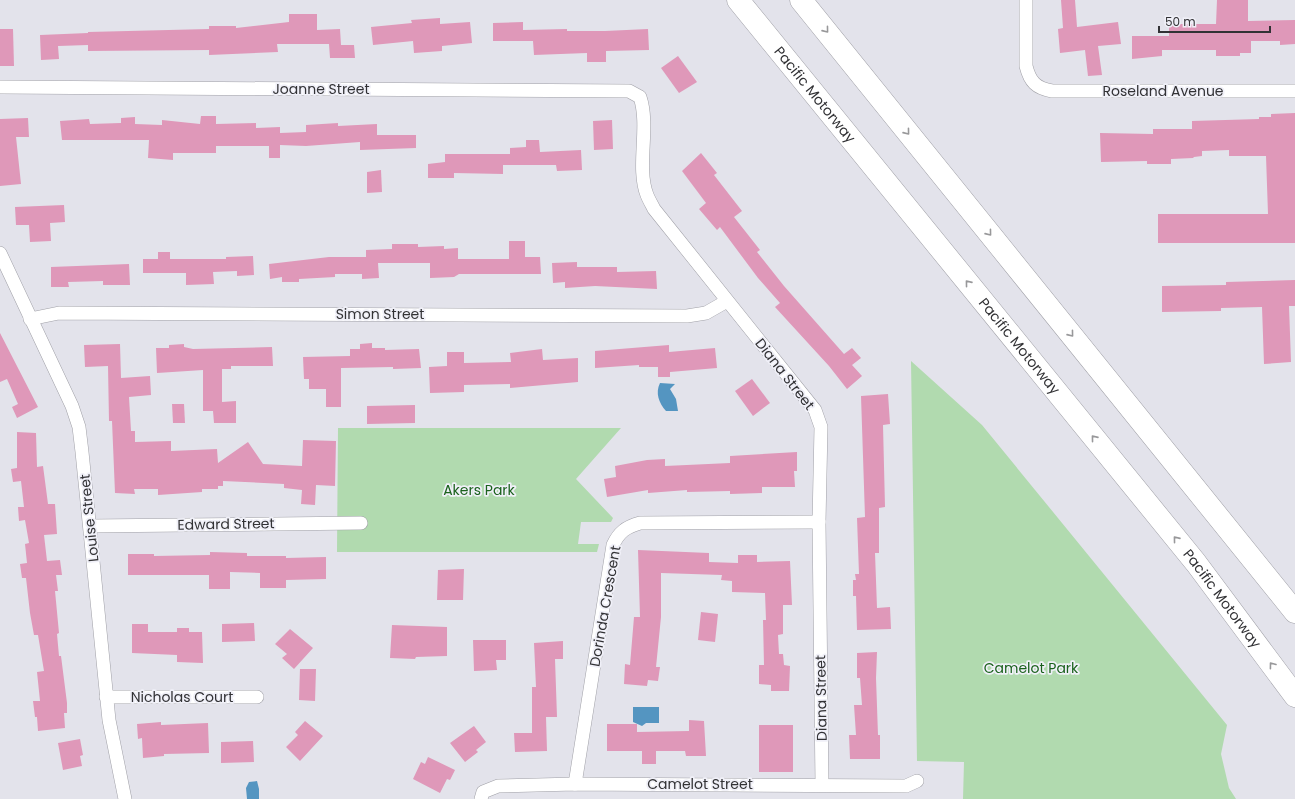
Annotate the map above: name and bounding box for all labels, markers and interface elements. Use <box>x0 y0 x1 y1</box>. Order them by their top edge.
scale bar <box>1159 8 1270 34</box>
text: 50 m <box>1165 13 1196 30</box>
one-way arrow <box>821 26 828 33</box>
street label: Pacific Motorway <box>770 42 860 147</box>
street label: Joanne Street <box>272 79 370 99</box>
street label: Roseland Avenue <box>1102 81 1224 101</box>
one-way arrow <box>903 127 910 134</box>
one-way arrow <box>984 228 991 235</box>
one-way arrow <box>966 280 973 288</box>
street label: Pacific Motorway <box>974 293 1065 399</box>
street label: Simon Street <box>336 304 424 324</box>
one-way arrow <box>1066 329 1073 337</box>
street label: Diana Street <box>751 334 819 414</box>
one-way arrow <box>1092 436 1099 443</box>
street label: Louise Street <box>74 473 104 563</box>
park label: Akers Park <box>443 480 516 500</box>
street label: Edward Street <box>177 513 275 535</box>
one-way arrow <box>1174 537 1181 544</box>
street label: Dorinda Crescent <box>585 544 625 668</box>
street label: Pacific Motorway <box>1179 545 1266 652</box>
street label: Diana Street <box>810 655 832 741</box>
park label: Camelot Park <box>984 658 1079 678</box>
one-way arrow <box>1269 662 1276 669</box>
street label: Nicholas Court <box>131 687 233 707</box>
street label: Camelot Street <box>647 774 753 794</box>

